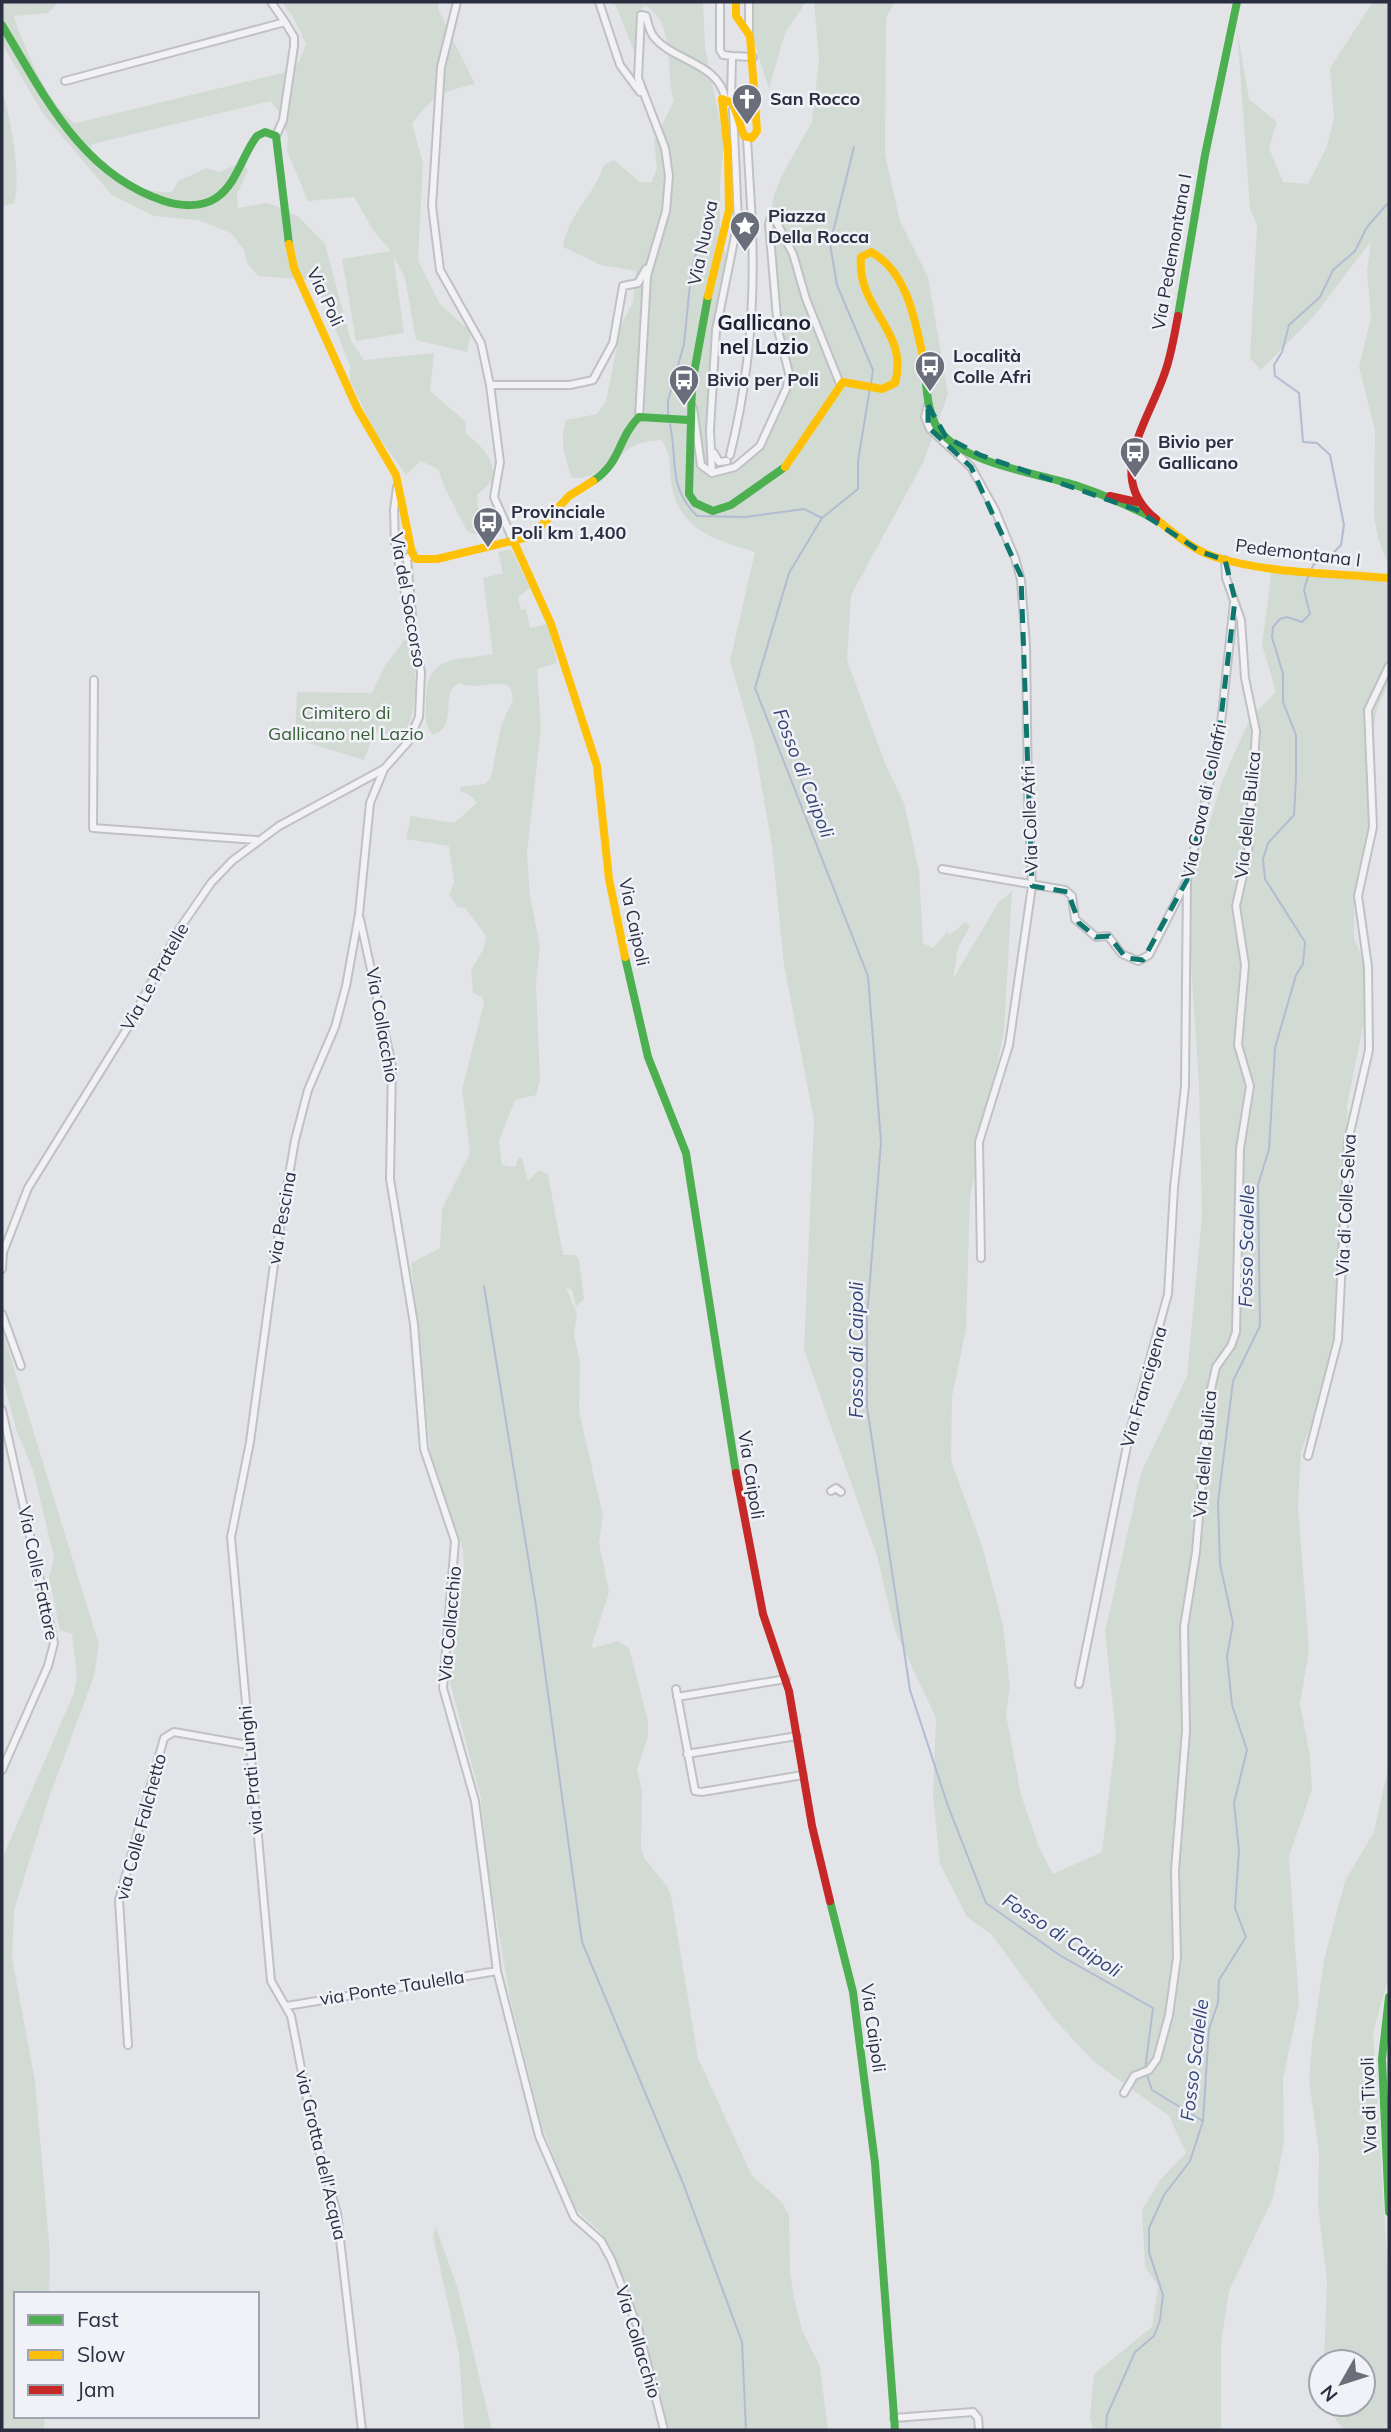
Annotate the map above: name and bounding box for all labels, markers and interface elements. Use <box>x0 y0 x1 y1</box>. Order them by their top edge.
church icon: San Rocco <box>730 82 764 126</box>
place label: San Rocco <box>770 87 860 110</box>
street label: Via Pedemontana I <box>1146 172 1197 332</box>
street label: Via Nuova <box>682 198 723 288</box>
place label: Piazza Della Rocca <box>768 204 869 248</box>
place icon: Piazza Della Rocca <box>728 209 762 253</box>
street label: Via Poli <box>302 264 349 330</box>
district label: Gallicano nel Lazio <box>717 309 811 359</box>
place label: Località Colle Afri <box>953 344 1031 388</box>
bus stop icon: Località Colle Afri <box>913 349 947 393</box>
bus stop icon: Bivio per Poli <box>667 363 701 407</box>
place label: Bivio per Poli <box>707 368 819 391</box>
place label: Bivio per Gallicano <box>1158 430 1238 474</box>
bus stop icon: Bivio per Gallicano <box>1118 435 1152 479</box>
place label: Provinciale Poli km 1,400 <box>511 500 626 544</box>
bus stop icon: Provinciale Poli km 1,400 <box>471 505 505 549</box>
street label: Via del Soccorso <box>385 531 432 669</box>
street label: Pedemontana I <box>1234 533 1362 572</box>
park label: Cimitero di Gallicano nel Lazio <box>268 701 424 745</box>
water label: Fosso di Caipoli <box>768 705 840 842</box>
street label: Via Cava di Collafri <box>1176 721 1231 881</box>
street label: Via della Bulica <box>1229 750 1266 880</box>
street label: Via Colle Afri <box>1016 765 1043 873</box>
street label: Via Caipoli <box>614 876 655 968</box>
street label: Via Le Pratelle <box>115 919 194 1035</box>
street label: Via Collacchio <box>361 966 404 1084</box>
street label: Via di Colle Selva <box>1330 1133 1361 1277</box>
street label: via Pescina <box>262 1170 301 1266</box>
water label: Fosso Scalelle <box>1233 1184 1259 1308</box>
water label: Fosso di Caipoli <box>844 1281 868 1418</box>
street label: Via Francigena <box>1115 1323 1172 1450</box>
street label: Via della Bulica <box>1187 1389 1222 1519</box>
street label: Via Caipoli <box>733 1429 770 1521</box>
street label: Via Colle Fattore <box>13 1504 64 1642</box>
street label: Via Collacchio <box>433 1565 466 1683</box>
street label: via Prati Lunghi <box>233 1704 268 1836</box>
street label: via Colle Falchetto <box>110 1751 171 1903</box>
water label: Fosso di Caipoli <box>998 1888 1126 1983</box>
street label: via Ponte Taulella <box>318 1965 466 2010</box>
street label: Via Caipoli <box>856 1982 891 2074</box>
water label: Fosso Scalelle <box>1175 1998 1213 2122</box>
street label: Via di Tivoli <box>1355 2057 1382 2153</box>
street label: via Grotta dell'Acqua <box>291 2068 352 2242</box>
street label: Via Collacchio <box>610 2283 666 2401</box>
legend <box>14 2292 259 2418</box>
text: Fast <box>77 2306 119 2332</box>
text: Slow <box>77 2341 125 2367</box>
north arrow <box>1307 2348 1377 2418</box>
text: Jam <box>77 2376 115 2402</box>
text: N <box>1315 2381 1343 2407</box>

